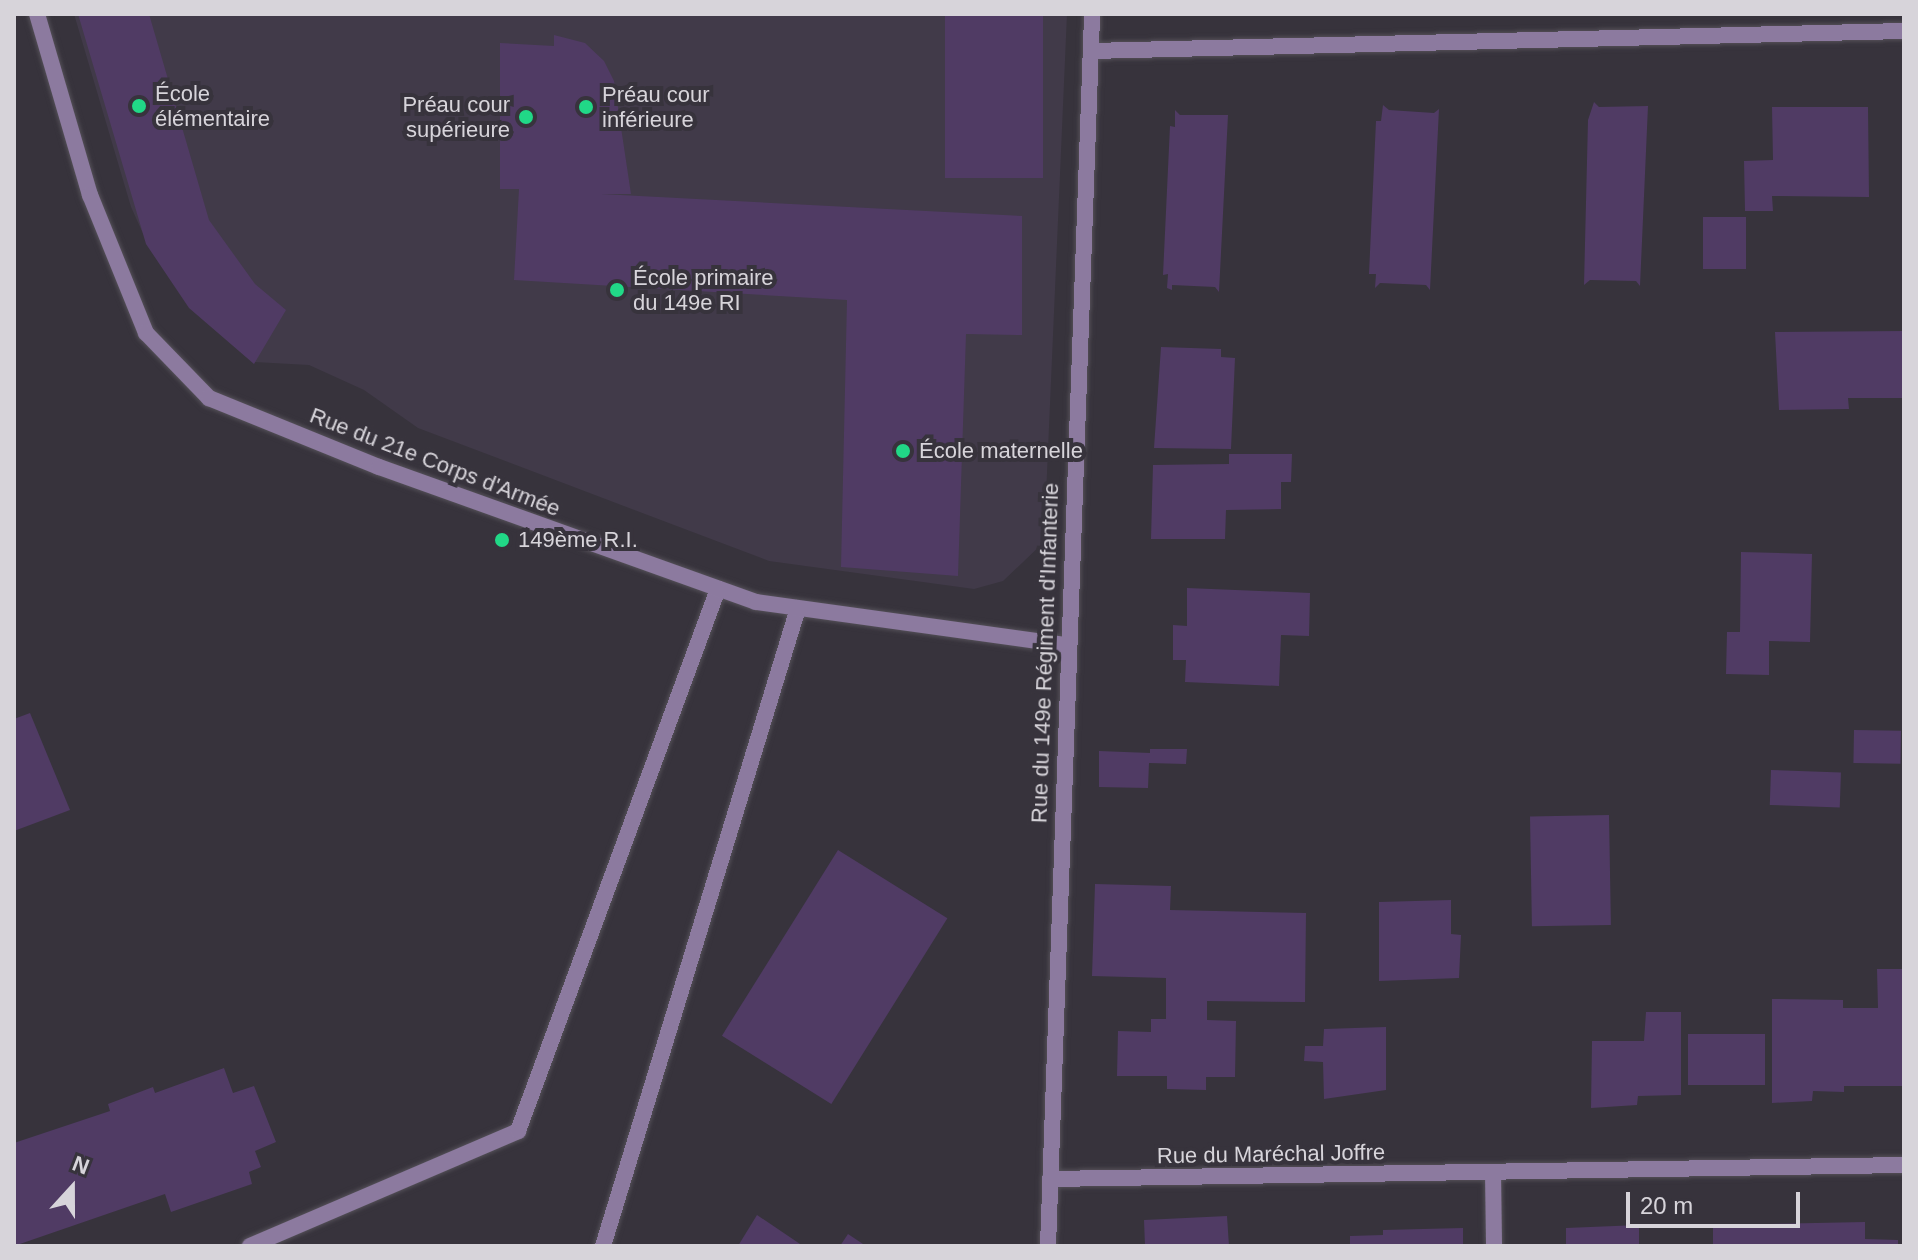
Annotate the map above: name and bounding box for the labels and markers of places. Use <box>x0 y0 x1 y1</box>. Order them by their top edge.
place label: École élémentaire <box>155 80 270 132</box>
place label: Préau cour inférieure <box>602 81 710 132</box>
place label: Préau cour supérieure <box>402 91 510 142</box>
marker: École élémentaire <box>130 97 148 115</box>
marker: Préau cour inférieure <box>577 98 595 116</box>
marker: Préau cour supérieure <box>517 108 535 126</box>
place label: École primaire du 149e RI <box>633 264 774 316</box>
marker: École primaire du 149e RI <box>608 281 626 299</box>
place label: École maternelle <box>919 438 1083 464</box>
marker: École maternelle <box>894 442 912 460</box>
place label: 149ème R.I. <box>518 527 638 553</box>
marker: 149ème R.I. <box>493 531 511 549</box>

